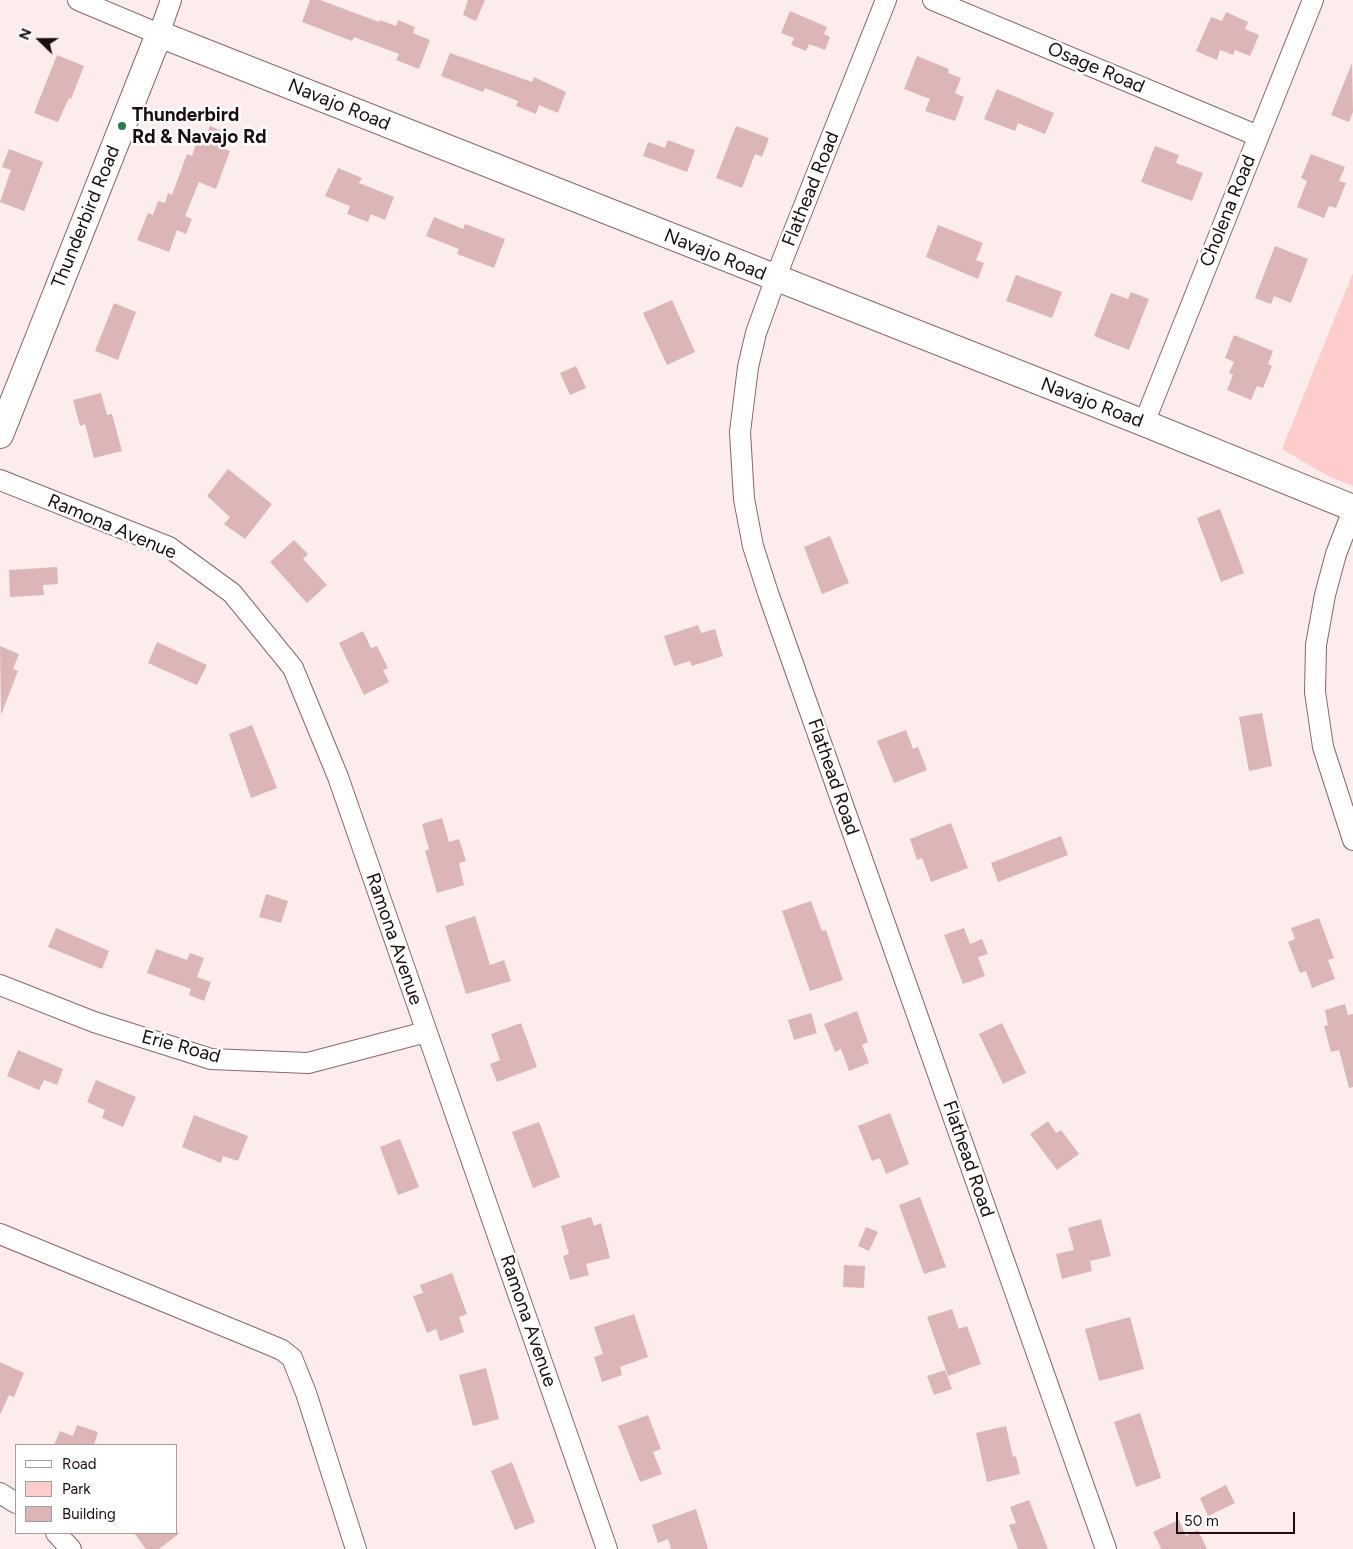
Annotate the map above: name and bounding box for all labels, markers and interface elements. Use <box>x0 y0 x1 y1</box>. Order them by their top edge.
north arrow <box>15 15 65 65</box>
text: N <box>16 26 36 42</box>
street label: Osage Road <box>1044 37 1148 99</box>
street label: Navajo Road <box>285 74 393 136</box>
place label: Thunderbird Rd & Navajo Rd <box>132 104 266 148</box>
marker: Thunderbird Rd & Navajo Rd <box>116 120 128 132</box>
street label: Flathead Road <box>778 128 844 250</box>
street label: Thunderbird Road <box>47 142 125 292</box>
street label: Cholena Road <box>1195 152 1261 270</box>
street label: Navajo Road <box>661 224 769 286</box>
street label: Navajo Road <box>1037 373 1147 433</box>
street label: Ramona Avenue <box>44 490 180 564</box>
street label: Flathead Road <box>802 716 864 838</box>
street label: Ramona Avenue <box>361 870 427 1008</box>
street label: Erie Road <box>139 1026 223 1068</box>
street label: Flathead Road <box>937 1098 999 1220</box>
street label: Ramona Avenue <box>495 1252 561 1390</box>
legend <box>15 1444 178 1534</box>
text: Road <box>62 1455 97 1473</box>
text: Park <box>62 1480 91 1498</box>
scale bar <box>1178 1502 1297 1534</box>
text: Building <box>62 1505 116 1523</box>
text: 50 m <box>1184 1512 1219 1530</box>

